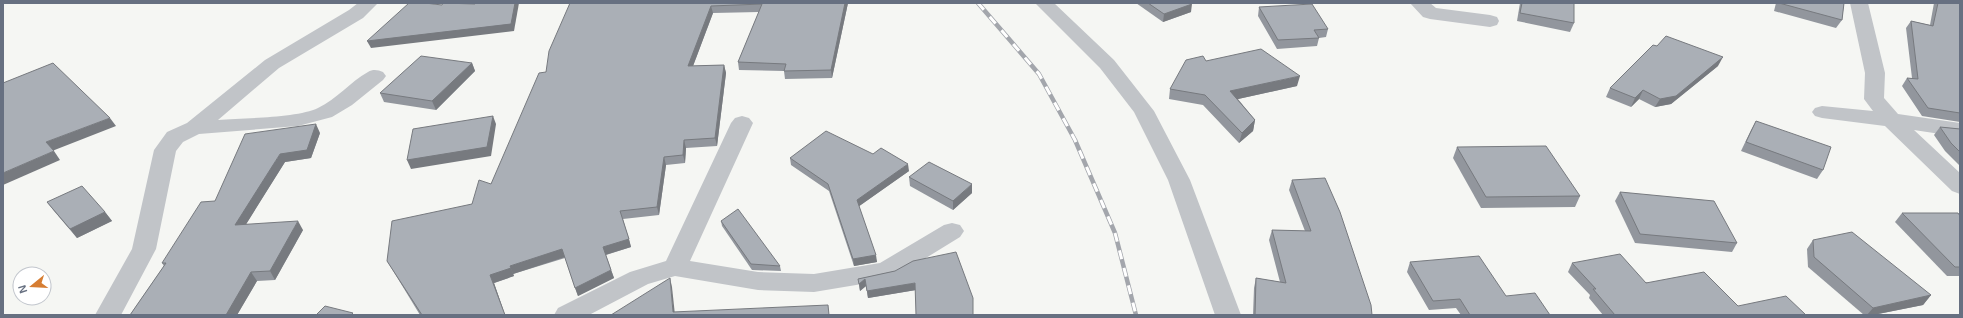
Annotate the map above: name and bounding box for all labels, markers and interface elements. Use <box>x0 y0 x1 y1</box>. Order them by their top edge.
north arrow <box>12 266 52 306</box>
text: N <box>16 283 29 295</box>

